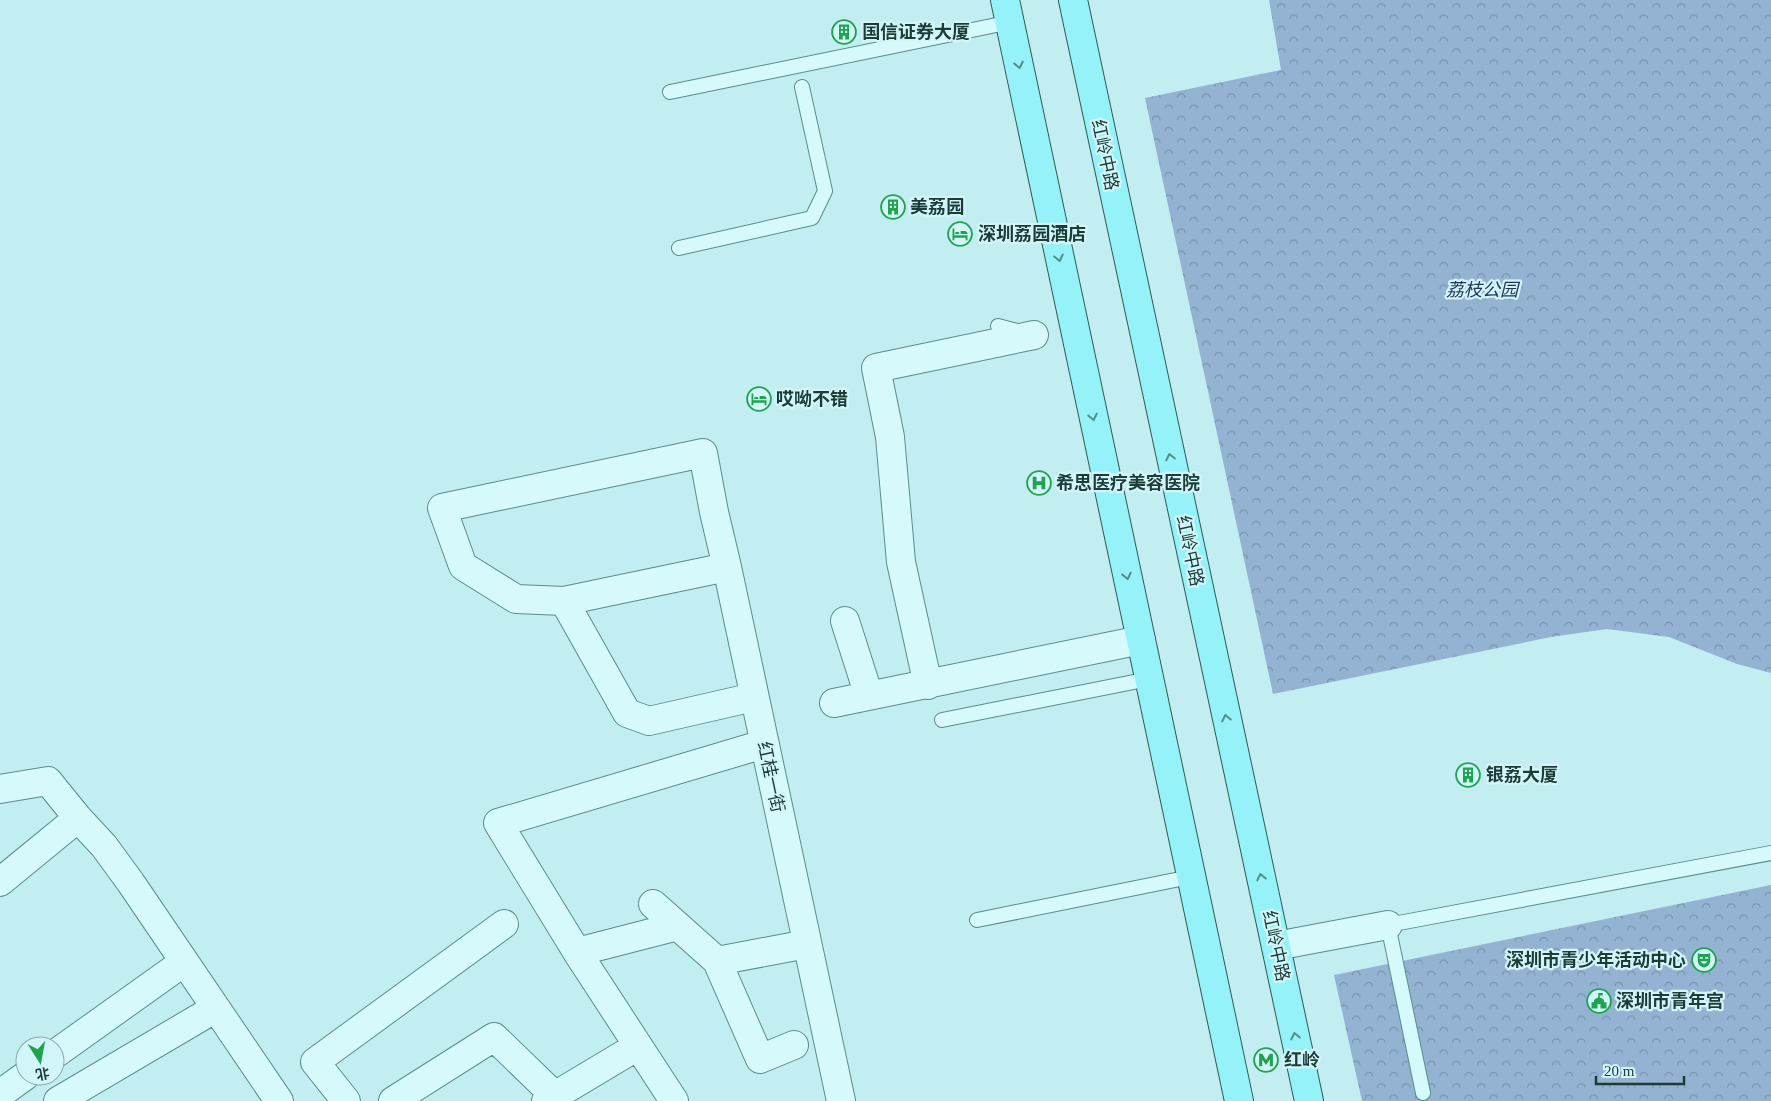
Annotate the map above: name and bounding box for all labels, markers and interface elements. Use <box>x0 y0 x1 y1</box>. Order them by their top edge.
building icon: 国信证券大厦 <box>831 19 857 45</box>
place label: 国信证券大厦 <box>862 22 970 42</box>
one-way arrow <box>1013 60 1024 69</box>
street label: 红岭中路 <box>1088 118 1122 192</box>
building icon: 美荔园 <box>880 194 906 220</box>
place label: 美荔园 <box>910 197 964 217</box>
hotel icon: 深圳荔园酒店 <box>947 221 973 247</box>
place label: 深圳荔园酒店 <box>978 224 1086 244</box>
one-way arrow <box>1053 254 1064 263</box>
park label: 荔枝公园 <box>1446 280 1521 300</box>
hotel icon: 哎呦不错 <box>746 386 772 412</box>
place label: 哎呦不错 <box>776 389 848 409</box>
one-way arrow <box>1087 413 1098 422</box>
one-way arrow <box>1165 453 1176 461</box>
hospital icon: 希思医疗美容医院 <box>1026 470 1052 496</box>
place label: 希思医疗美容医院 <box>1056 473 1200 493</box>
street label: 红岭中路 <box>1173 514 1207 588</box>
one-way arrow <box>1122 572 1132 580</box>
one-way arrow <box>1222 714 1232 723</box>
street label: 红桂一街 <box>754 740 788 814</box>
building icon: 银荔大厦 <box>1455 762 1481 788</box>
place label: 银荔大厦 <box>1486 765 1558 785</box>
one-way arrow <box>1256 873 1267 882</box>
street label: 红岭中路 <box>1259 909 1293 983</box>
theatre icon: 深圳市青少年活动中心 <box>1691 947 1717 973</box>
place label: 深圳市青少年活动中心 <box>1506 950 1686 970</box>
public building icon: 深圳市青年宫 <box>1586 988 1612 1014</box>
place label: 深圳市青年宫 <box>1616 991 1724 1011</box>
one-way arrow <box>1290 1032 1301 1041</box>
north arrow <box>15 1036 65 1086</box>
metro station icon: 红岭 <box>1253 1047 1279 1073</box>
place label: 红岭 <box>1284 1050 1320 1070</box>
scale bar <box>1596 1054 1684 1086</box>
text: 20 m <box>1604 1063 1635 1079</box>
text: 北 <box>34 1065 51 1082</box>

